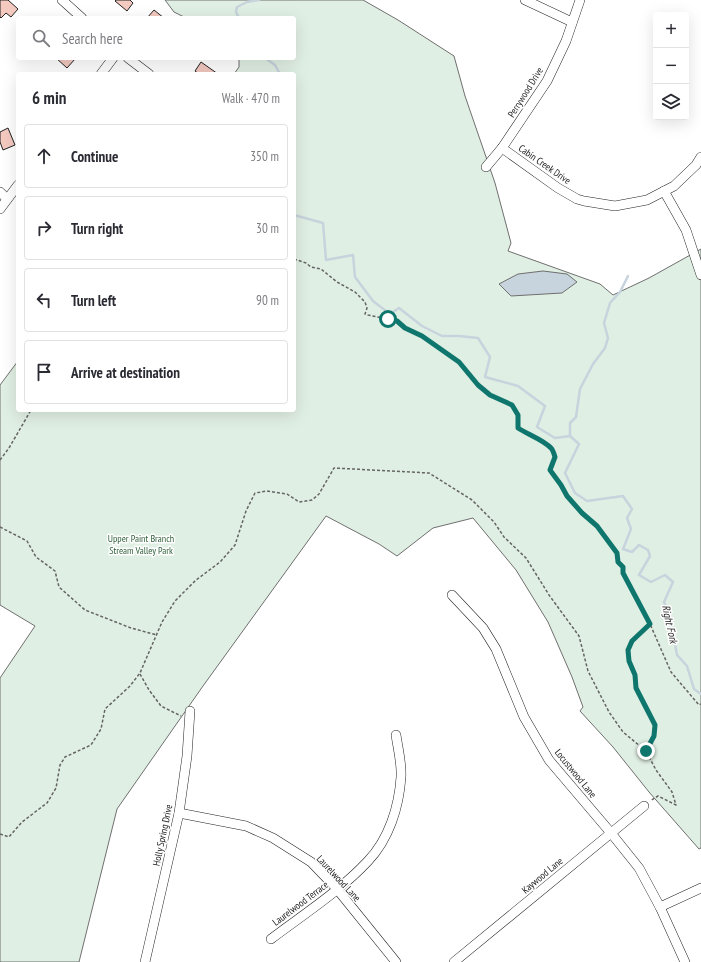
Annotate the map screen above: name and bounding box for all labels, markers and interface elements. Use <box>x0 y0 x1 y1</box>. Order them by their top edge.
map controls <box>653 12 689 120</box>
button: + <box>653 12 689 48</box>
search box <box>16 16 296 60</box>
icon: search <box>30 27 52 49</box>
text: Search here <box>62 29 123 48</box>
button: − <box>653 48 689 84</box>
street label: Perrywood Drive <box>505 65 546 120</box>
button: layers <box>653 84 689 120</box>
text: 6 min <box>32 87 66 109</box>
text: Walk · 470 m <box>222 90 280 107</box>
street label: Cabin Creek Drive <box>516 142 573 187</box>
icon: ahead <box>33 145 55 167</box>
text: Continue <box>71 147 118 166</box>
text: 350 m <box>250 148 279 165</box>
icon: right <box>33 217 55 239</box>
text: Turn right <box>71 219 123 238</box>
text: 30 m <box>256 220 279 237</box>
icon: left <box>33 289 55 311</box>
text: Turn left <box>71 291 116 310</box>
text: 90 m <box>256 292 279 309</box>
route start <box>379 310 397 328</box>
icon: arrive <box>33 361 55 383</box>
text: Arrive at destination <box>71 363 180 382</box>
park label: Upper Paint Branch Stream Valley Park <box>108 532 174 557</box>
water label: Right Fork <box>659 603 681 646</box>
route end <box>637 742 655 760</box>
street label: Locustwood Lane <box>552 746 599 801</box>
street label: Holly Spring Drive <box>150 803 175 867</box>
street label: Laurelwood Lane <box>314 852 364 904</box>
street label: Kaywood Lane <box>519 854 566 896</box>
street label: Laurelwood Terrace <box>270 878 331 929</box>

